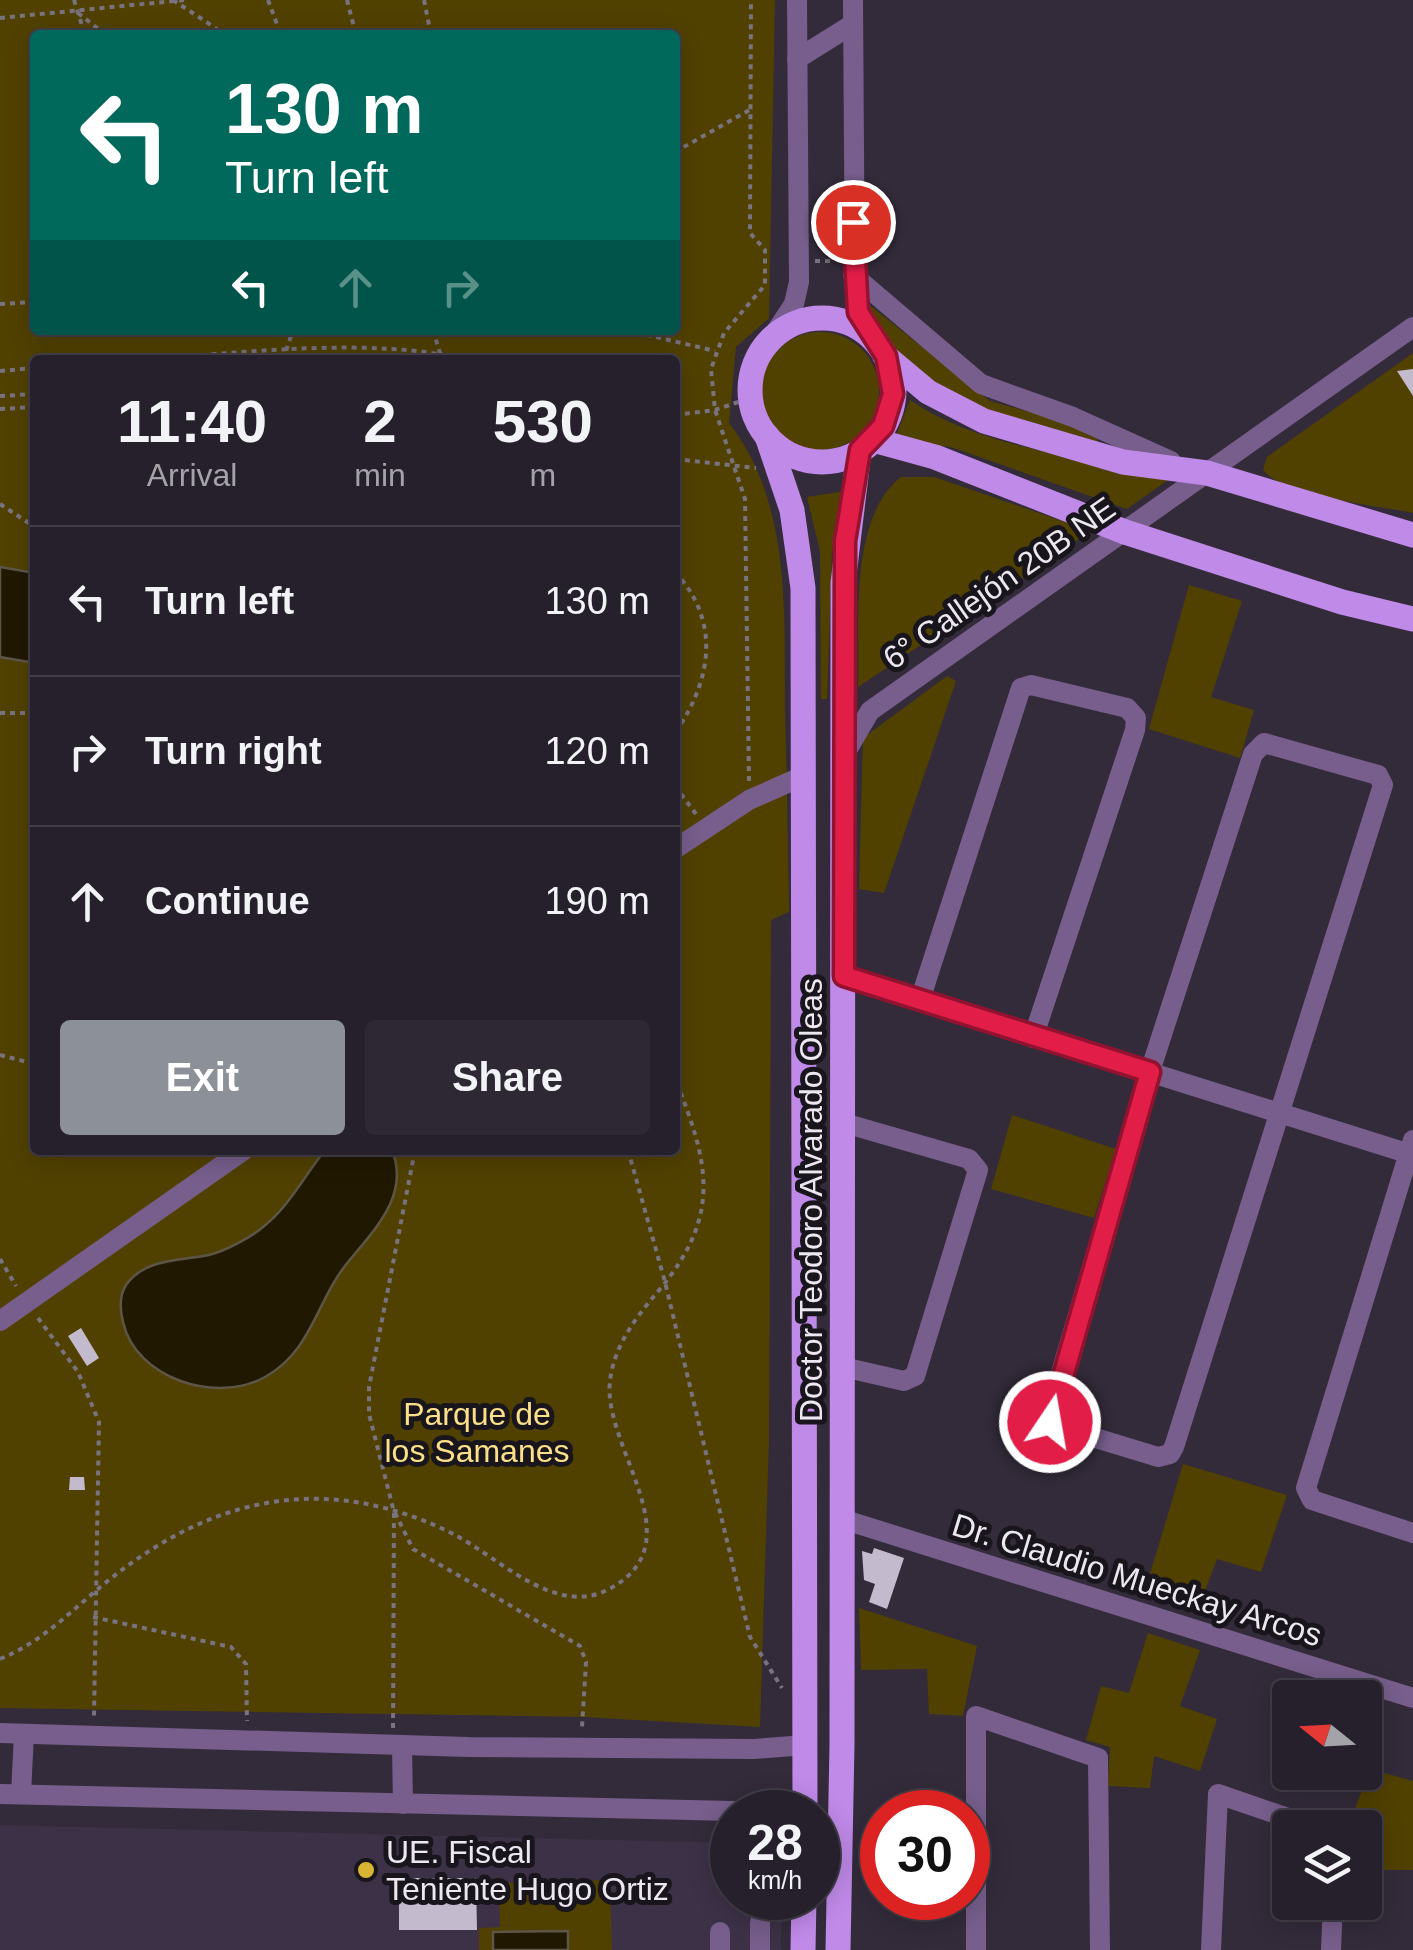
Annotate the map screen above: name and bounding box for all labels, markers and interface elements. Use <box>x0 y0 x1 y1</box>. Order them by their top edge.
icon: left <box>60 70 190 200</box>
text: 130 m <box>225 70 423 148</box>
text: Turn left <box>225 152 388 203</box>
pin <box>811 180 896 265</box>
icon: arrive <box>826 195 881 250</box>
icon: left <box>223 260 278 315</box>
icon: ahead <box>328 260 383 315</box>
icon: right <box>433 260 488 315</box>
text: 11:40 <box>117 388 267 455</box>
text: 2 <box>363 388 397 455</box>
text: 530 <box>493 388 593 455</box>
text: Arrival <box>147 457 237 493</box>
text: min <box>354 457 406 493</box>
text: m <box>530 457 556 493</box>
street label: 6° Callejón 20B NE <box>876 490 1122 676</box>
icon: left <box>60 574 115 629</box>
text: Turn left <box>145 580 294 622</box>
text: 130 m <box>544 580 650 622</box>
icon: right <box>60 724 115 779</box>
text: Turn right <box>145 730 322 772</box>
text: 120 m <box>544 730 650 772</box>
icon: ahead <box>60 874 115 929</box>
text: Continue <box>145 880 310 922</box>
text: 190 m <box>544 880 650 922</box>
street label: Doctor Teodoro Alvarado Oleas <box>793 978 829 1422</box>
button: Exit <box>60 1020 345 1135</box>
button: Share <box>365 1020 650 1135</box>
position arrow <box>998 1370 1102 1474</box>
park label: Parque de los Samanes <box>385 1396 569 1469</box>
street label: Dr. Claudio Mueckay Arcos <box>948 1507 1326 1653</box>
north arrow <box>1272 1680 1382 1790</box>
map controls <box>1272 1680 1382 1920</box>
speed limit sign: 30 <box>860 1790 990 1920</box>
button: layers <box>1272 1810 1382 1920</box>
text: 28 <box>747 1815 803 1871</box>
place label: UE. Fiscal Teniente Hugo Ortiz <box>386 1834 669 1907</box>
marker: UE. Fiscal Teniente Hugo Ortiz <box>355 1859 377 1881</box>
text: km/h <box>748 1866 802 1894</box>

